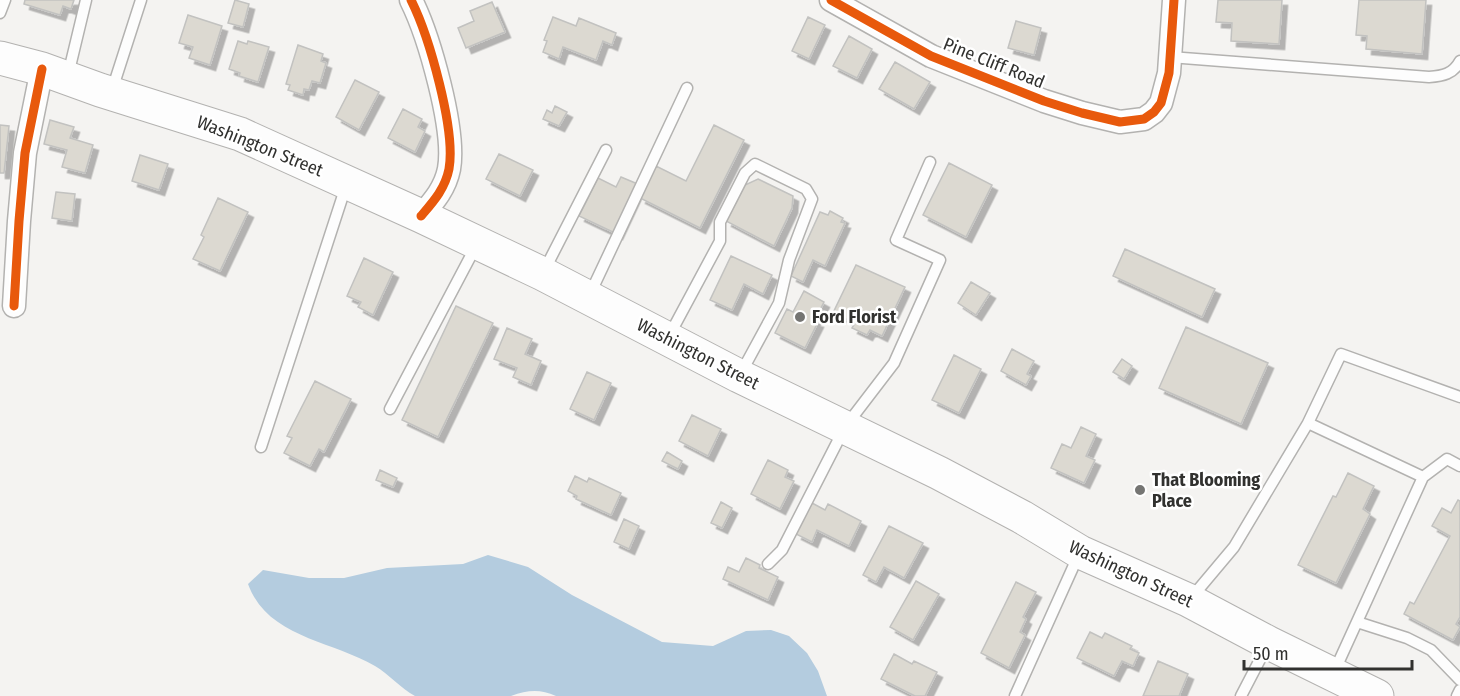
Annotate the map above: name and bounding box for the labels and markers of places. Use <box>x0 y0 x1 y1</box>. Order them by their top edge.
place label: Ford Florist <box>812 306 897 328</box>
marker: Ford Florist <box>793 310 807 324</box>
place label: That Blooming Place <box>1152 469 1260 512</box>
marker: That Blooming Place <box>1133 483 1147 497</box>

